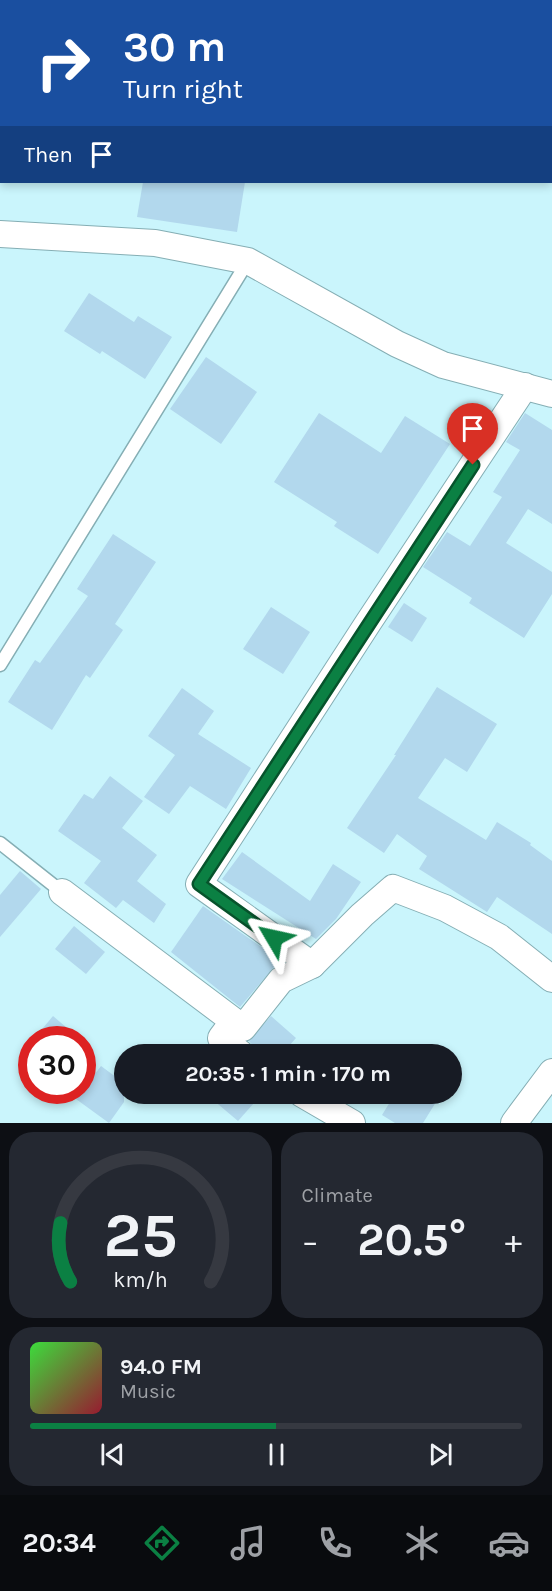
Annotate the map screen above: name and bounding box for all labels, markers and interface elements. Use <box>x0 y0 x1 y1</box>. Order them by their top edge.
text: 30 m <box>123 22 226 72</box>
icon: right <box>24 24 102 102</box>
text: Turn right <box>123 73 243 105</box>
icon: arrive <box>85 138 118 171</box>
text: Then <box>24 142 73 168</box>
pin <box>447 403 498 465</box>
icon: arrive <box>456 412 489 445</box>
position arrow <box>242 906 306 970</box>
speed limit sign: 30 <box>18 1026 96 1104</box>
text: 20:35 · 1 min · 170 m <box>185 1061 391 1087</box>
text: Climate <box>302 1184 373 1207</box>
text: 25 <box>103 1199 177 1272</box>
text: 20.5° <box>357 1214 466 1266</box>
text: − <box>302 1222 319 1260</box>
text: + <box>505 1222 522 1260</box>
text: km/h <box>113 1267 167 1292</box>
text: 94.0 FM <box>120 1354 202 1380</box>
text: Music <box>120 1380 176 1403</box>
icon: previous <box>96 1438 129 1471</box>
icon: pause <box>260 1438 293 1471</box>
icon: next <box>424 1438 457 1471</box>
icon: directions <box>141 1522 183 1564</box>
icon: music <box>227 1522 269 1564</box>
icon: phone <box>314 1522 356 1564</box>
icon: climate <box>401 1522 443 1564</box>
icon: car <box>488 1522 530 1564</box>
text: 20:34 <box>22 1527 96 1559</box>

